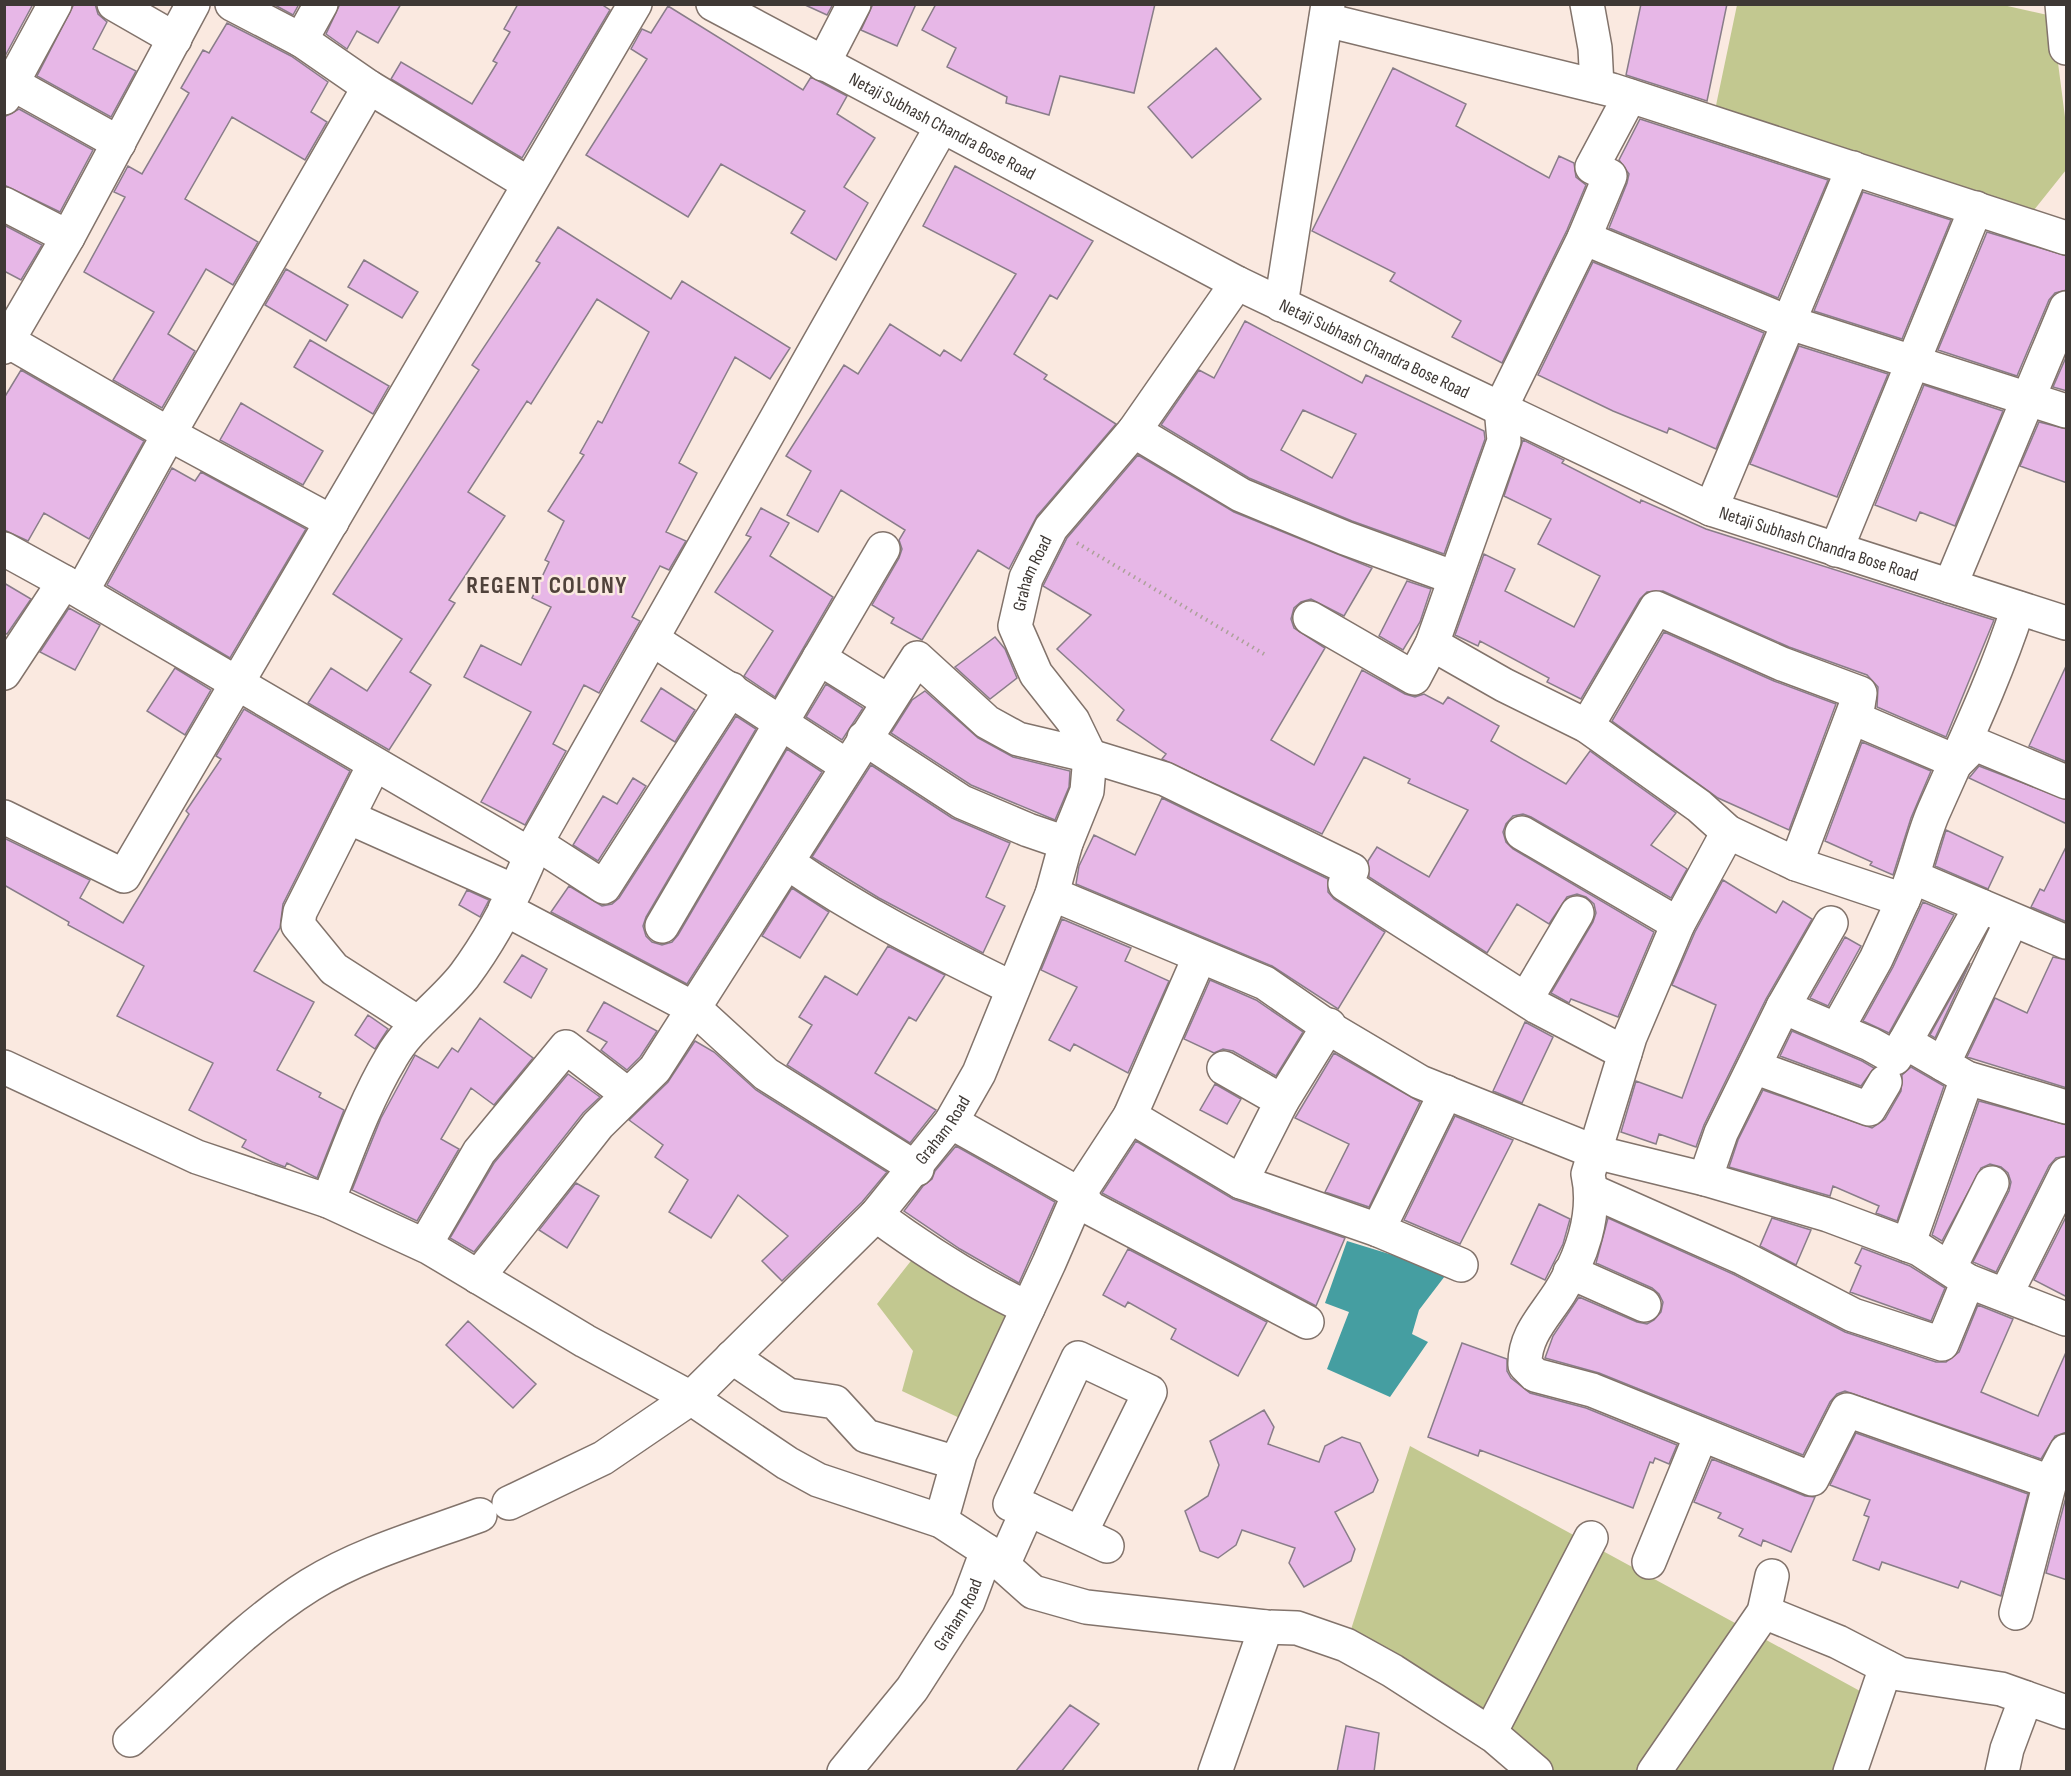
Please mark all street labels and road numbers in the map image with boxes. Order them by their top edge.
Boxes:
street label: Netaji Subhash Chandra Bose Road [846,68,1039,184]
street label: Netaji Subhash Chandra Bose Road [1276,294,1473,403]
street label: Netaji Subhash Chandra Bose Road [1717,502,1921,585]
street label: Graham Road [1008,532,1056,613]
street label: Graham Road [911,1092,974,1169]
street label: Graham Road [929,1576,986,1655]

